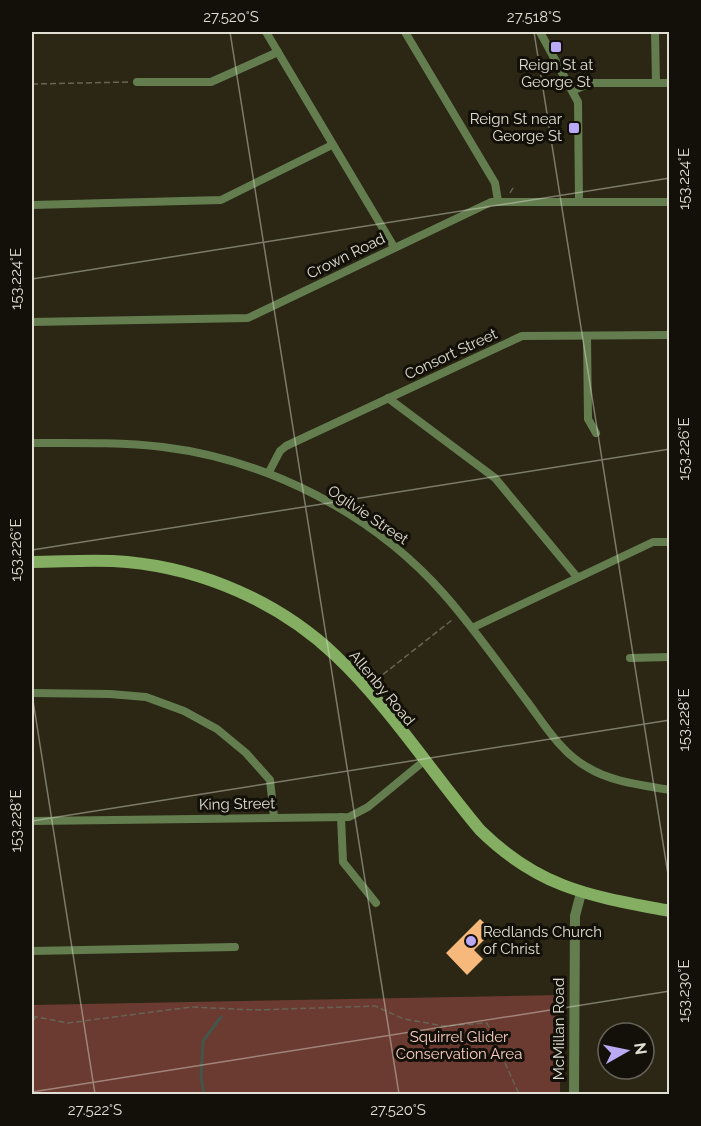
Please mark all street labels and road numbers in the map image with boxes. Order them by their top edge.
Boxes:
street label: Crown Road [304,229,388,283]
street label: Consort Street [402,325,500,383]
street label: Ogilvie Street [324,482,412,548]
street label: Allenby Road [345,647,419,729]
street label: King Street [199,794,275,814]
street label: McMillan Road [550,978,568,1080]

